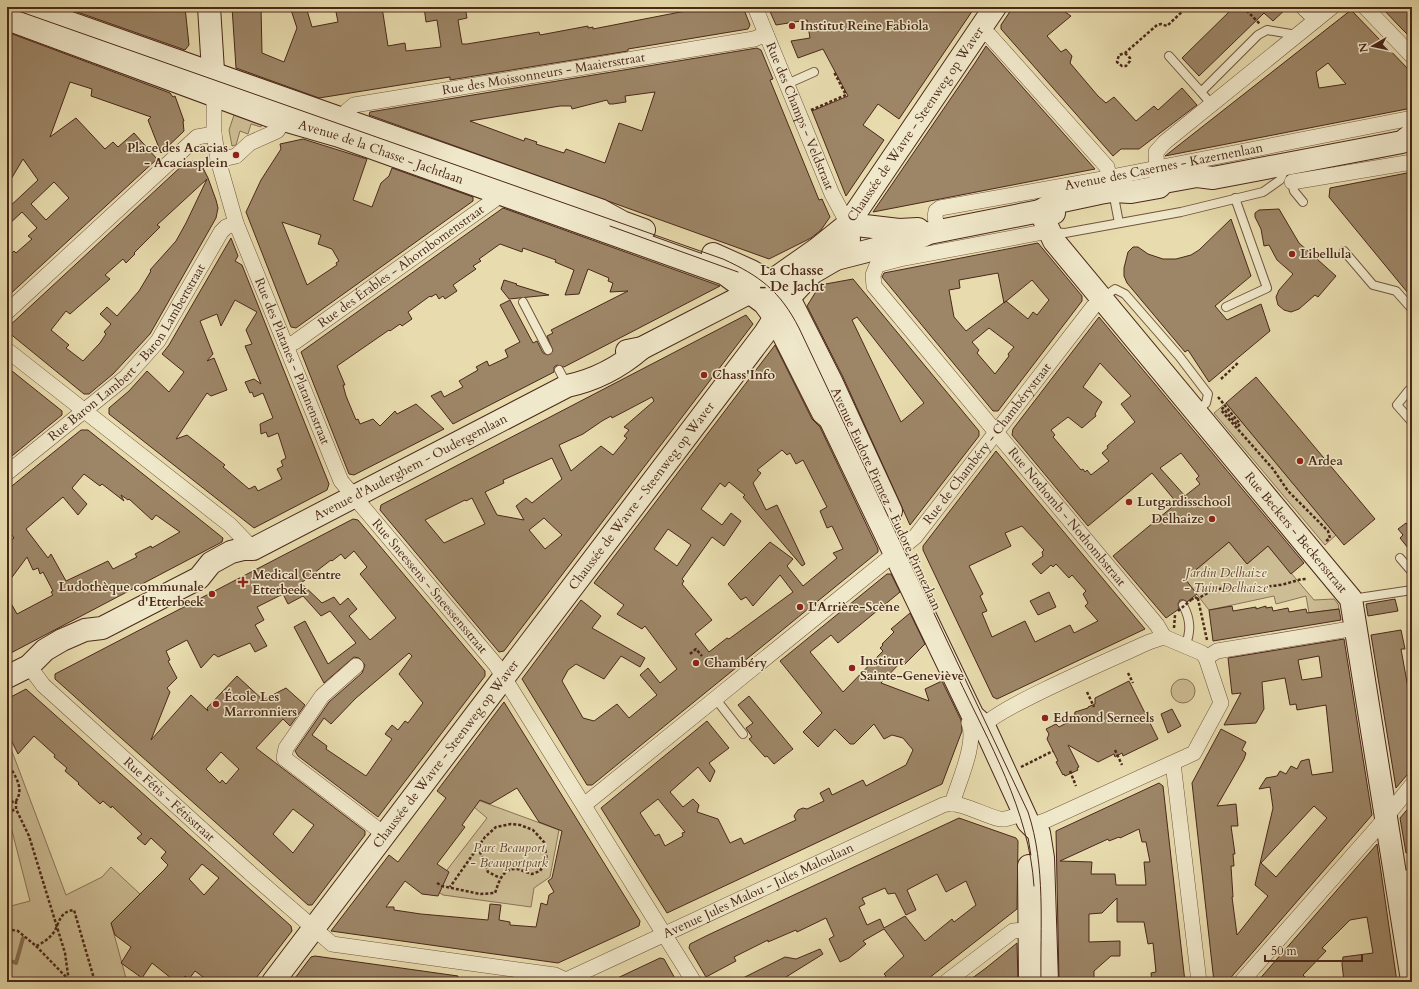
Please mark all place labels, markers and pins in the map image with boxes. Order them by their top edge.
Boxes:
place label: Institut Reine Fabiola [800,17,929,35]
marker: Institut Reine Fabiola [787,21,797,31]
place label: Place des Acacias - Acaciasplein [127,139,229,172]
marker: Place des Acacias - Acaciasplein [231,150,241,160]
place label: Libellula [1300,245,1352,263]
marker: Libellula [1287,249,1297,259]
place label: Chass'Info [712,366,775,384]
marker: Chass'Info [699,370,709,380]
place label: Ardea [1308,452,1343,470]
marker: Ardea [1295,456,1305,466]
place label: Lutgardisschool [1137,493,1231,511]
marker: Lutgardisschool [1124,497,1134,507]
place label: Delhaize [1151,510,1204,528]
marker: Delhaize [1207,514,1217,524]
place label: Medical Centre Etterbeek [252,566,341,599]
marker: Medical Centre Etterbeek [237,576,249,588]
place label: Ludothèque communale d'Etterbeek [59,578,205,611]
marker: Ludothèque communale d'Etterbeek [207,589,217,599]
place label: L'Arrière-Scène [808,598,900,616]
marker: L'Arrière-Scène [795,602,805,612]
place label: Institut Sainte-Geneviève [860,652,964,685]
place label: Chambéry [704,654,768,672]
marker: Chambéry [691,658,701,668]
marker: Institut Sainte-Geneviève [847,663,857,673]
place label: École Les Marronniers [224,688,297,721]
marker: École Les Marronniers [211,699,221,709]
place label: Edmond Serneels [1053,709,1155,727]
marker: Edmond Serneels [1040,713,1050,723]

